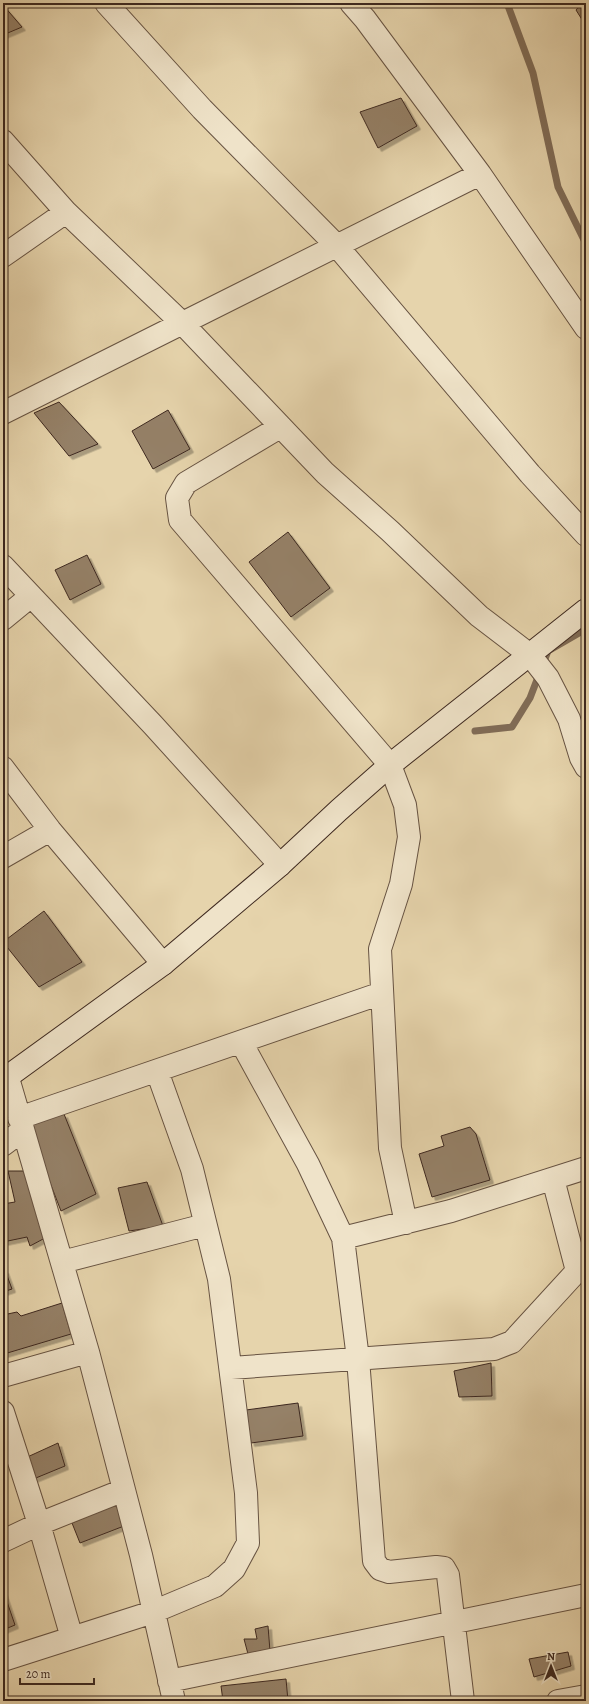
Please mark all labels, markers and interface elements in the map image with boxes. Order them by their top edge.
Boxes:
north arrow [531,1646,571,1686]
text: N [547,1649,555,1664]
scale bar [20,1660,94,1686]
text: 20 m [26,1666,50,1682]

